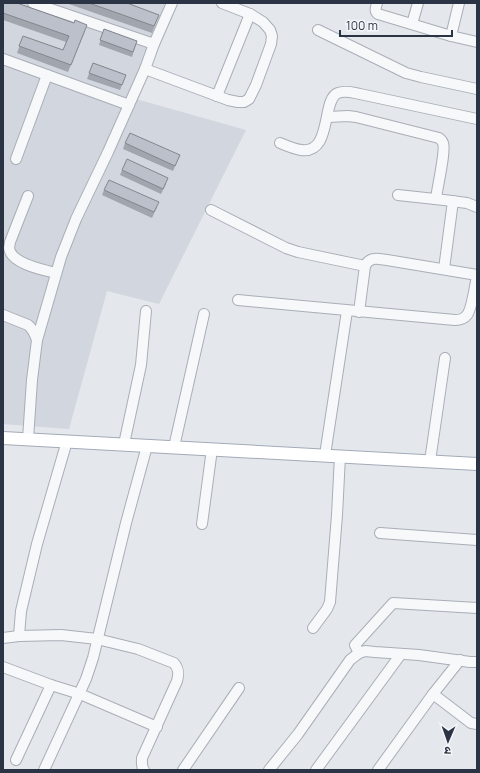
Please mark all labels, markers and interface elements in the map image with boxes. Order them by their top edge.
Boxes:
scale bar [340,12,452,38]
text: 100 m [346,17,378,34]
north arrow [428,721,468,761]
text: उ [444,744,451,759]

